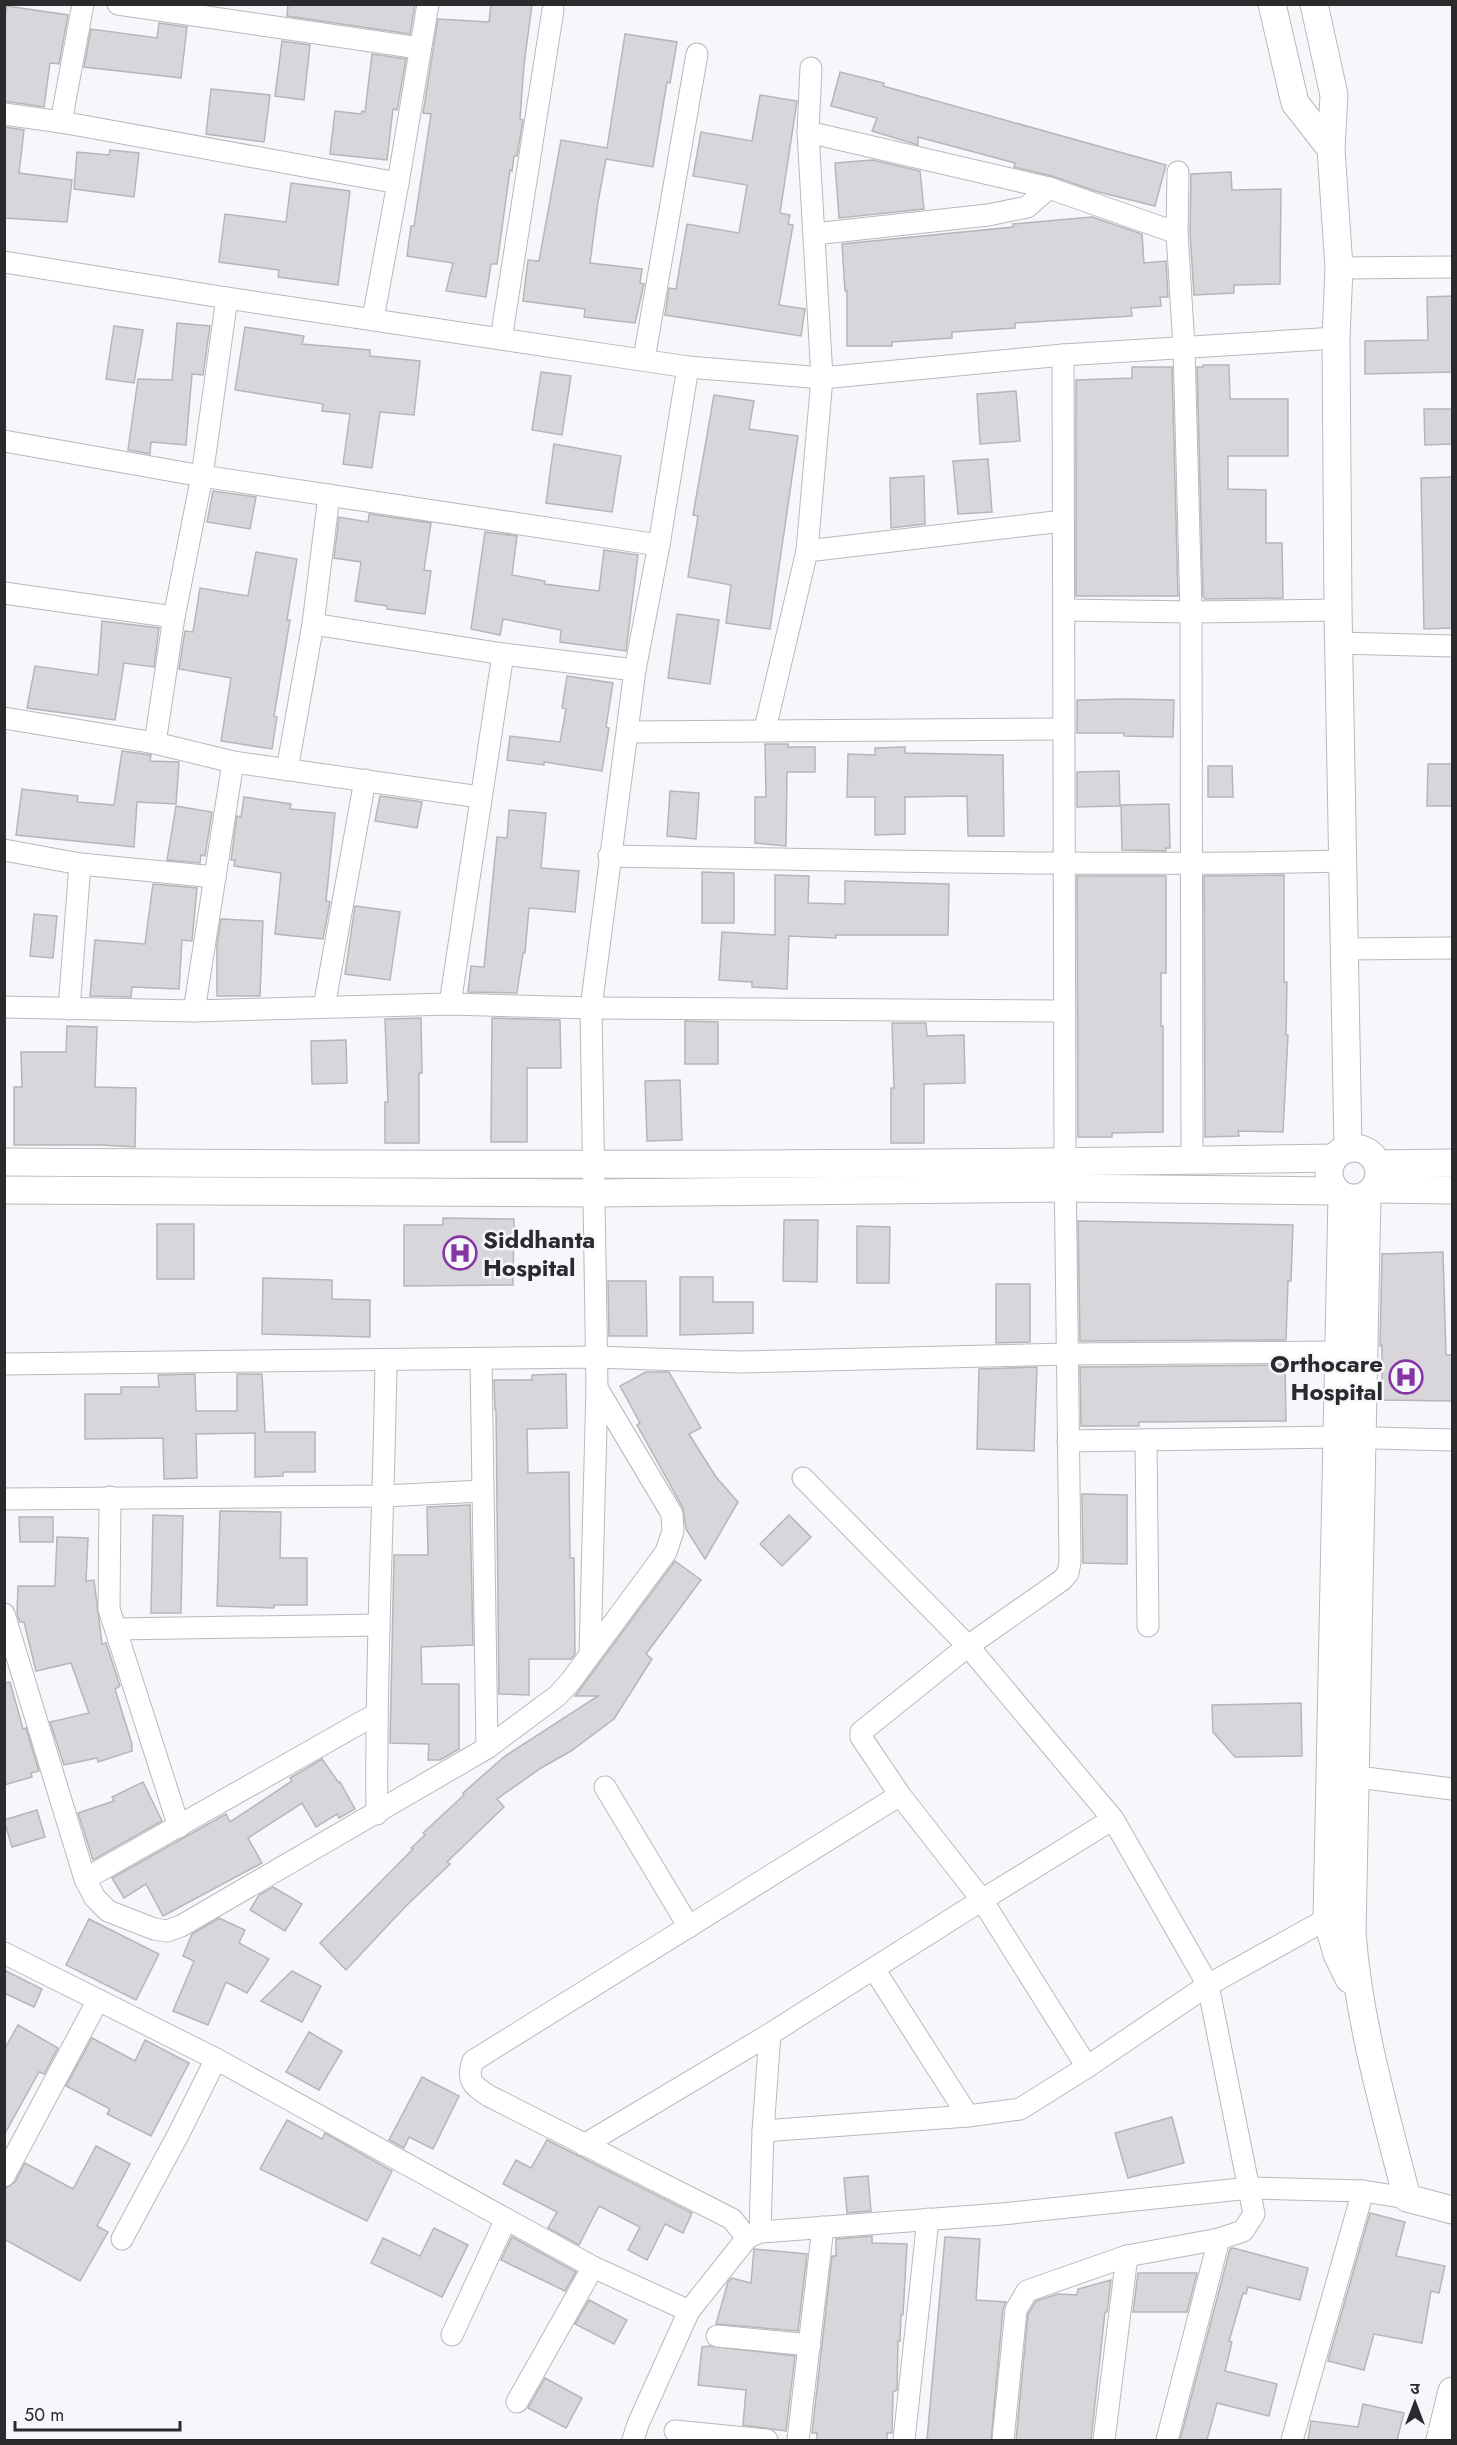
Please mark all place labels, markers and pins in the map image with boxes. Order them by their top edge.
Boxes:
place label: Siddhanta Hospital [483,1222,595,1285]
hospital icon: Siddhanta Hospital [442,1235,478,1271]
place label: Orthocare Hospital [1270,1346,1383,1409]
hospital icon: Orthocare Hospital [1388,1359,1424,1395]

